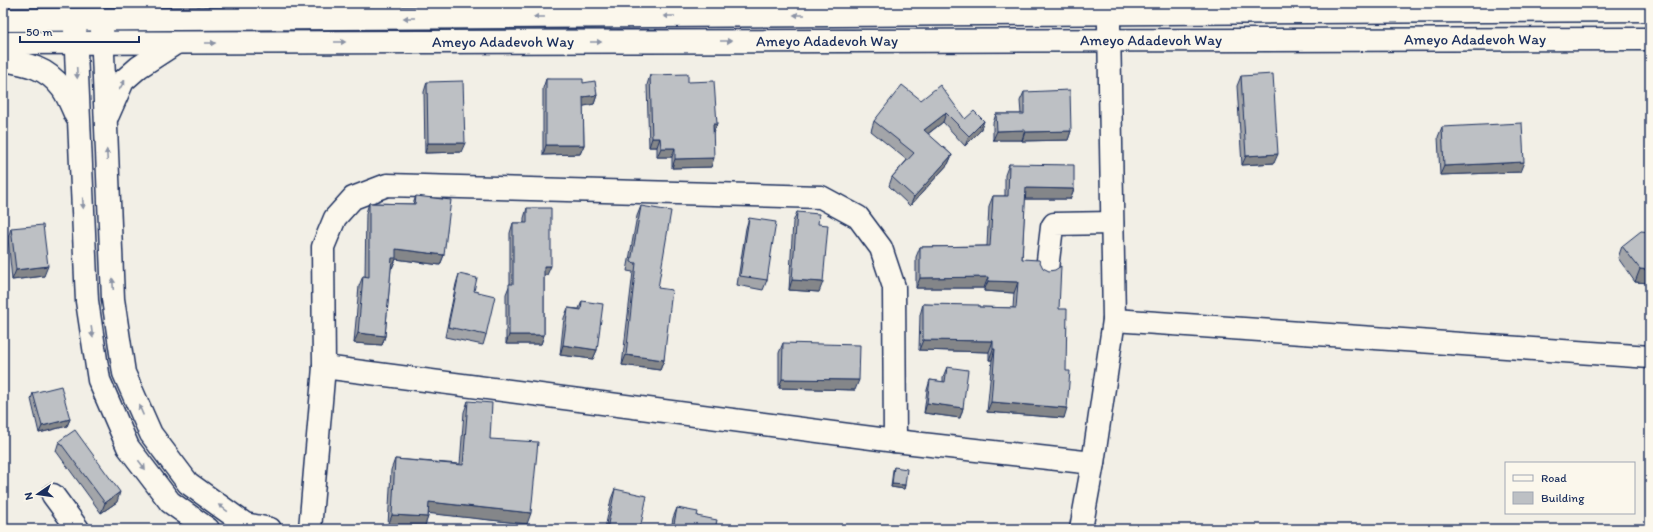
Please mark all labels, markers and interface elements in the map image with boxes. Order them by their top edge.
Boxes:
one-way arrow [792,12,805,18]
one-way arrow [662,13,675,19]
one-way arrow [403,14,415,21]
one-way arrow [532,14,545,20]
scale bar [20,18,139,44]
text: 50 m [26,25,52,39]
street label: Ameyo Adadevoh Way [1404,30,1546,49]
street label: Ameyo Adadevoh Way [1080,31,1222,49]
street label: Ameyo Adadevoh Way [756,32,898,50]
street label: Ameyo Adadevoh Way [432,33,574,51]
one-way arrow [720,38,733,44]
one-way arrow [334,39,347,45]
one-way arrow [590,39,603,45]
one-way arrow [204,40,217,46]
one-way arrow [74,67,80,80]
one-way arrow [119,79,126,91]
one-way arrow [104,148,110,161]
one-way arrow [80,197,86,210]
one-way arrow [109,278,116,290]
one-way arrow [89,326,95,338]
one-way arrow [137,404,143,416]
one-way arrow [138,459,146,470]
legend [1505,462,1635,514]
text: Road [1541,471,1567,485]
north arrow [18,474,58,514]
text: N [22,491,36,501]
text: Building [1541,491,1585,505]
one-way arrow [218,504,228,512]

